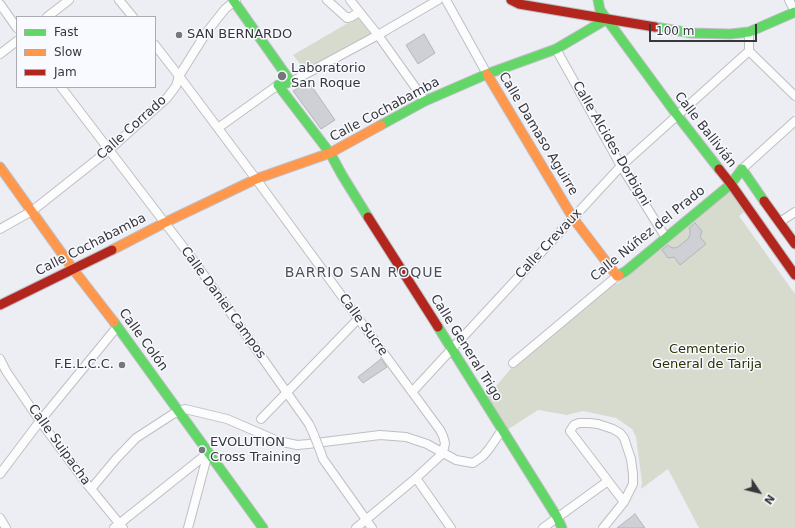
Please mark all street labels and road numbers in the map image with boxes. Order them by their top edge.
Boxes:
street label: Calle Damaso Aguirre [495,70,581,198]
street label: Calle Cochabamba [328,75,442,145]
street label: Calle Alcides Dorbigni [569,79,653,209]
street label: Calle Ballivián [671,89,739,171]
street label: Calle Corrado [94,93,170,163]
street label: Calle Núñez del Prado [588,183,708,285]
street label: Calle Crevaux [513,206,585,282]
street label: Calle Cochabamba [33,210,149,280]
street label: Calle Daniel Campos [177,244,269,362]
street label: Calle Sucre [335,291,391,359]
street label: Calle General Trigo [427,292,505,404]
street label: Calle Colón [115,306,171,374]
street label: Calle Suipacha [24,402,94,488]

